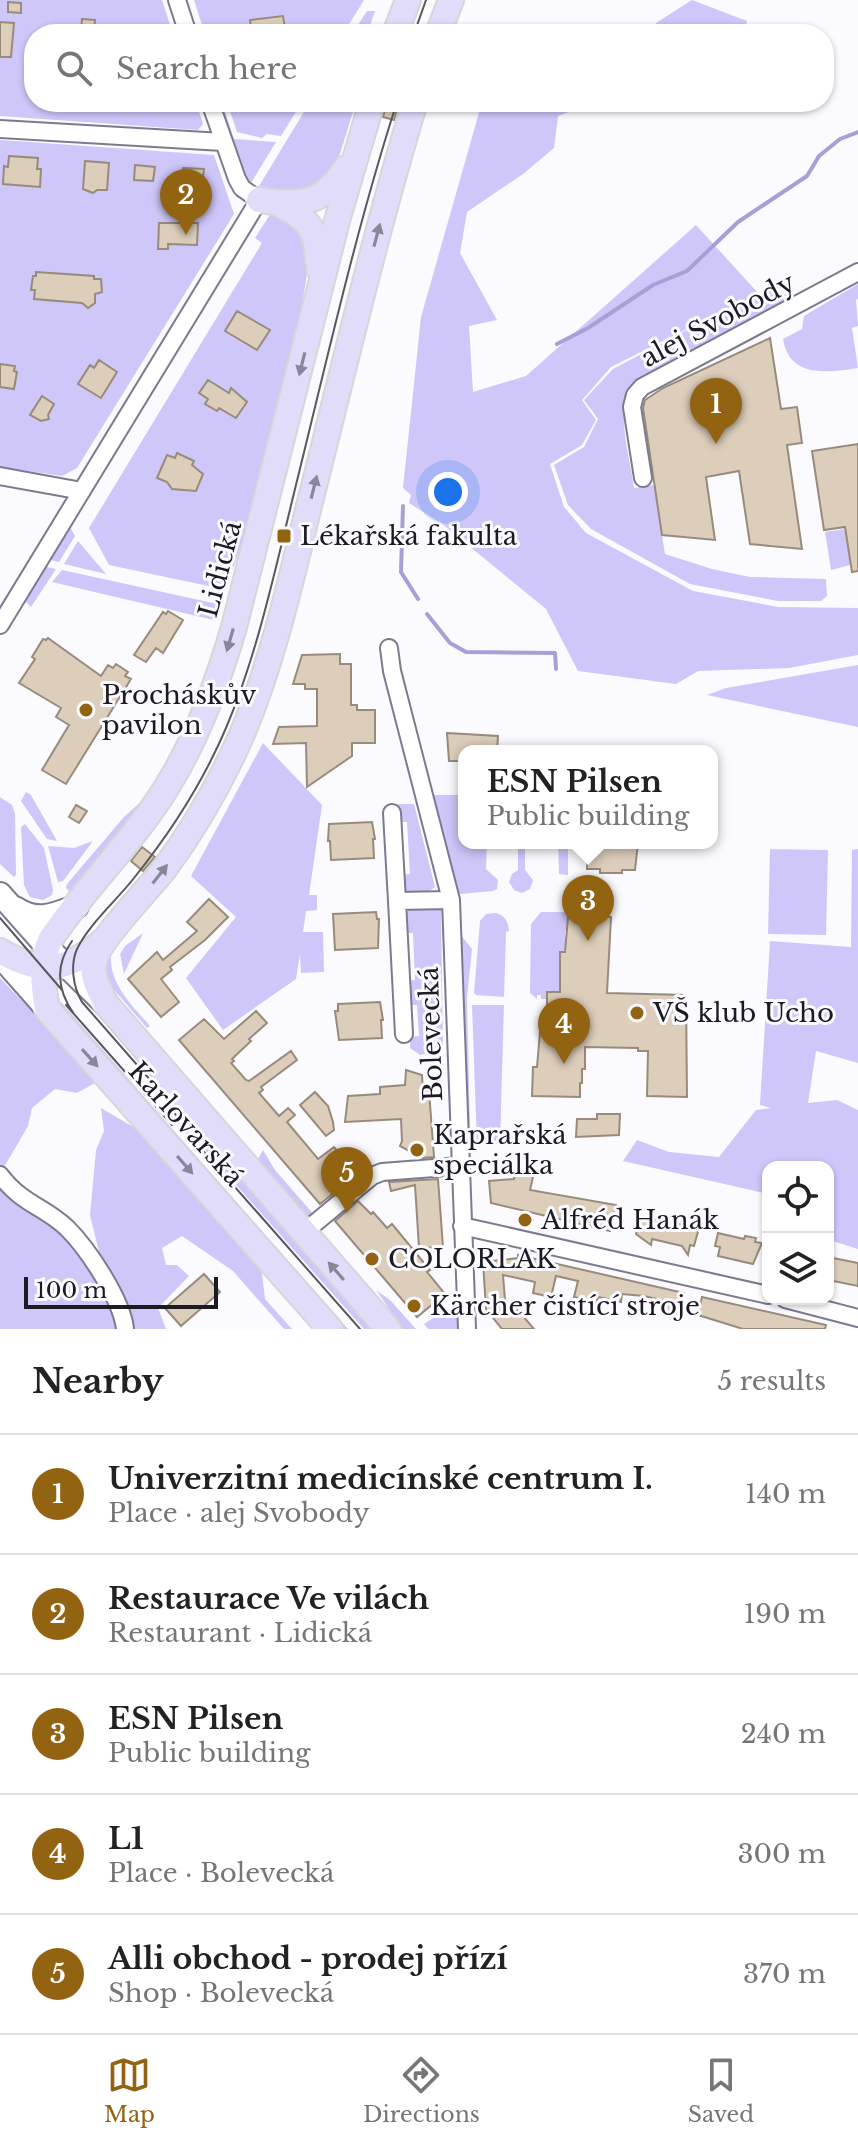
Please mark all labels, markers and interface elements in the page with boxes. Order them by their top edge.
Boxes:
search box [24,24,834,112]
icon: search [52,46,96,90]
text: Search here [116,50,297,87]
pin: 2 [160,169,212,235]
one-way arrow [371,222,384,246]
street label: alej Svobody [636,266,801,374]
one-way arrow [295,351,308,376]
pin: 1 [690,378,742,444]
your location [428,472,468,512]
one-way arrow [308,474,320,499]
street label: Lidická [192,517,248,621]
place label: Lékařská fakulta [300,520,518,552]
marker: Lékařská fakulta [275,527,293,545]
one-way arrow [223,629,236,653]
place label: Procháskův pavilon [102,679,256,741]
marker: Procháskův pavilon [77,701,95,719]
popup [458,745,718,849]
text: ESN Pilsen [487,763,662,800]
text: Public building [487,800,689,832]
one-way arrow [151,864,168,884]
pin: 3 [562,875,614,941]
street label: Bolevecká [413,966,449,1102]
place label: VŠ klub Ucho [652,997,834,1029]
pin: 4 [538,998,590,1064]
marker: VŠ klub Ucho [628,1004,646,1022]
one-way arrow [81,1048,99,1067]
street label: Karlovarská [122,1055,251,1193]
place label: Kaprařská speciálka [433,1119,567,1181]
marker: Kaprařská speciálka [408,1141,426,1159]
pin: 5 [321,1147,373,1213]
one-way arrow [176,1156,194,1175]
map controls [762,1161,834,1305]
button: locate [762,1161,834,1233]
place label: Alfréd Hanák [540,1204,719,1236]
marker: Alfréd Hanák [516,1211,534,1229]
button: layers [762,1233,834,1305]
place label: COLORLAK [388,1243,557,1275]
marker: COLORLAK [363,1250,381,1268]
one-way arrow [328,1261,345,1281]
scale bar [24,1273,218,1309]
text: 100 m [36,1277,107,1304]
place label: Kärcher čistící stroje [430,1290,700,1322]
marker: Kärcher čistící stroje [405,1297,423,1315]
text: Nearby [32,1360,164,1402]
text: 5 results [717,1365,826,1397]
text: Univerzitní medicínské centrum I. [108,1460,653,1497]
text: 1 [52,1478,64,1510]
text: 140 m [745,1478,826,1510]
text: Place · alej Svobody [108,1497,370,1529]
text: Restaurace Ve vilách [108,1580,429,1617]
text: 2 [50,1598,66,1630]
text: 190 m [744,1598,826,1630]
text: Restaurant · Lidická [108,1617,372,1649]
text: ESN Pilsen [108,1700,283,1737]
text: 3 [50,1718,66,1750]
text: 240 m [741,1718,826,1750]
text: Public building [108,1737,311,1769]
text: L1 [108,1820,144,1857]
text: 4 [49,1838,67,1870]
text: 300 m [737,1838,826,1870]
text: Place · Bolevecká [108,1857,334,1889]
text: Alli obchod - prodej přízí [108,1940,507,1977]
text: 5 [50,1958,66,1990]
text: 370 m [743,1958,826,1990]
text: Shop · Bolevecká [108,1977,334,2009]
tab: Map [104,2053,155,2128]
tab: Directions [363,2053,480,2128]
tab: Saved [688,2053,754,2128]

